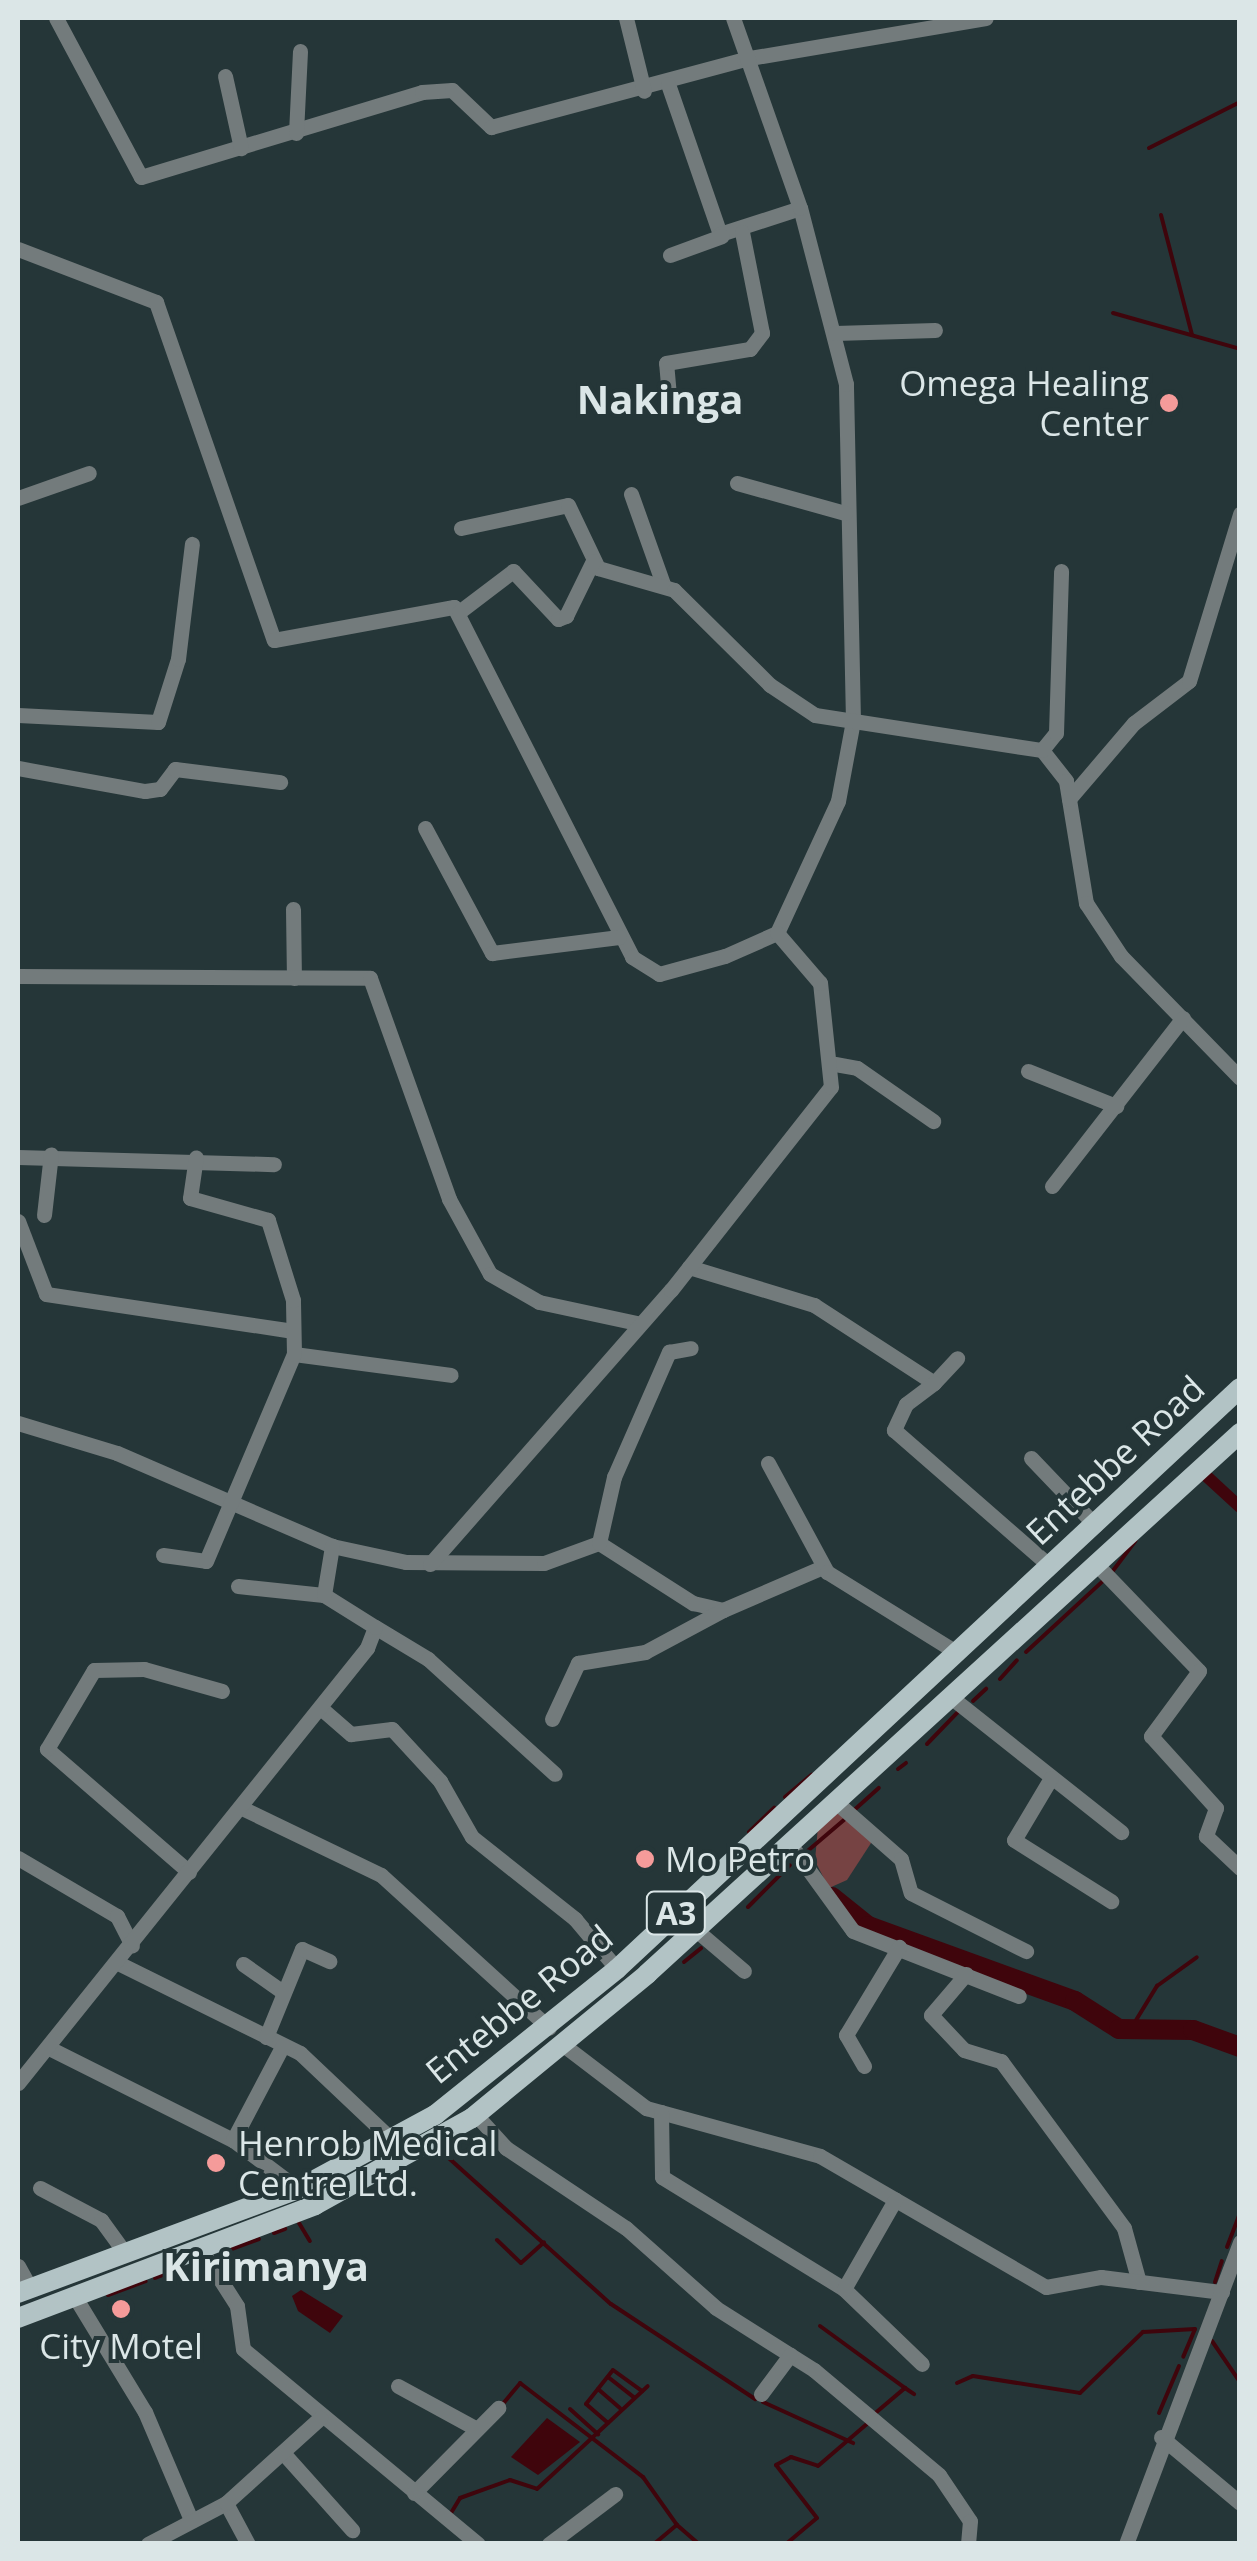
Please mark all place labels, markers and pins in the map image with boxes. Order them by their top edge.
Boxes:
place label: Omega Healing Center [899,362,1149,444]
marker: Omega Healing Center [1158,392,1180,414]
place label: Mo Petro [665,1838,815,1880]
marker: Mo Petro [634,1848,656,1870]
place label: Henrob Medical Centre Ltd. [238,2122,497,2204]
marker: Henrob Medical Centre Ltd. [203,2150,229,2176]
marker: City Motel [110,2298,132,2320]
place label: City Motel [39,2325,203,2367]

